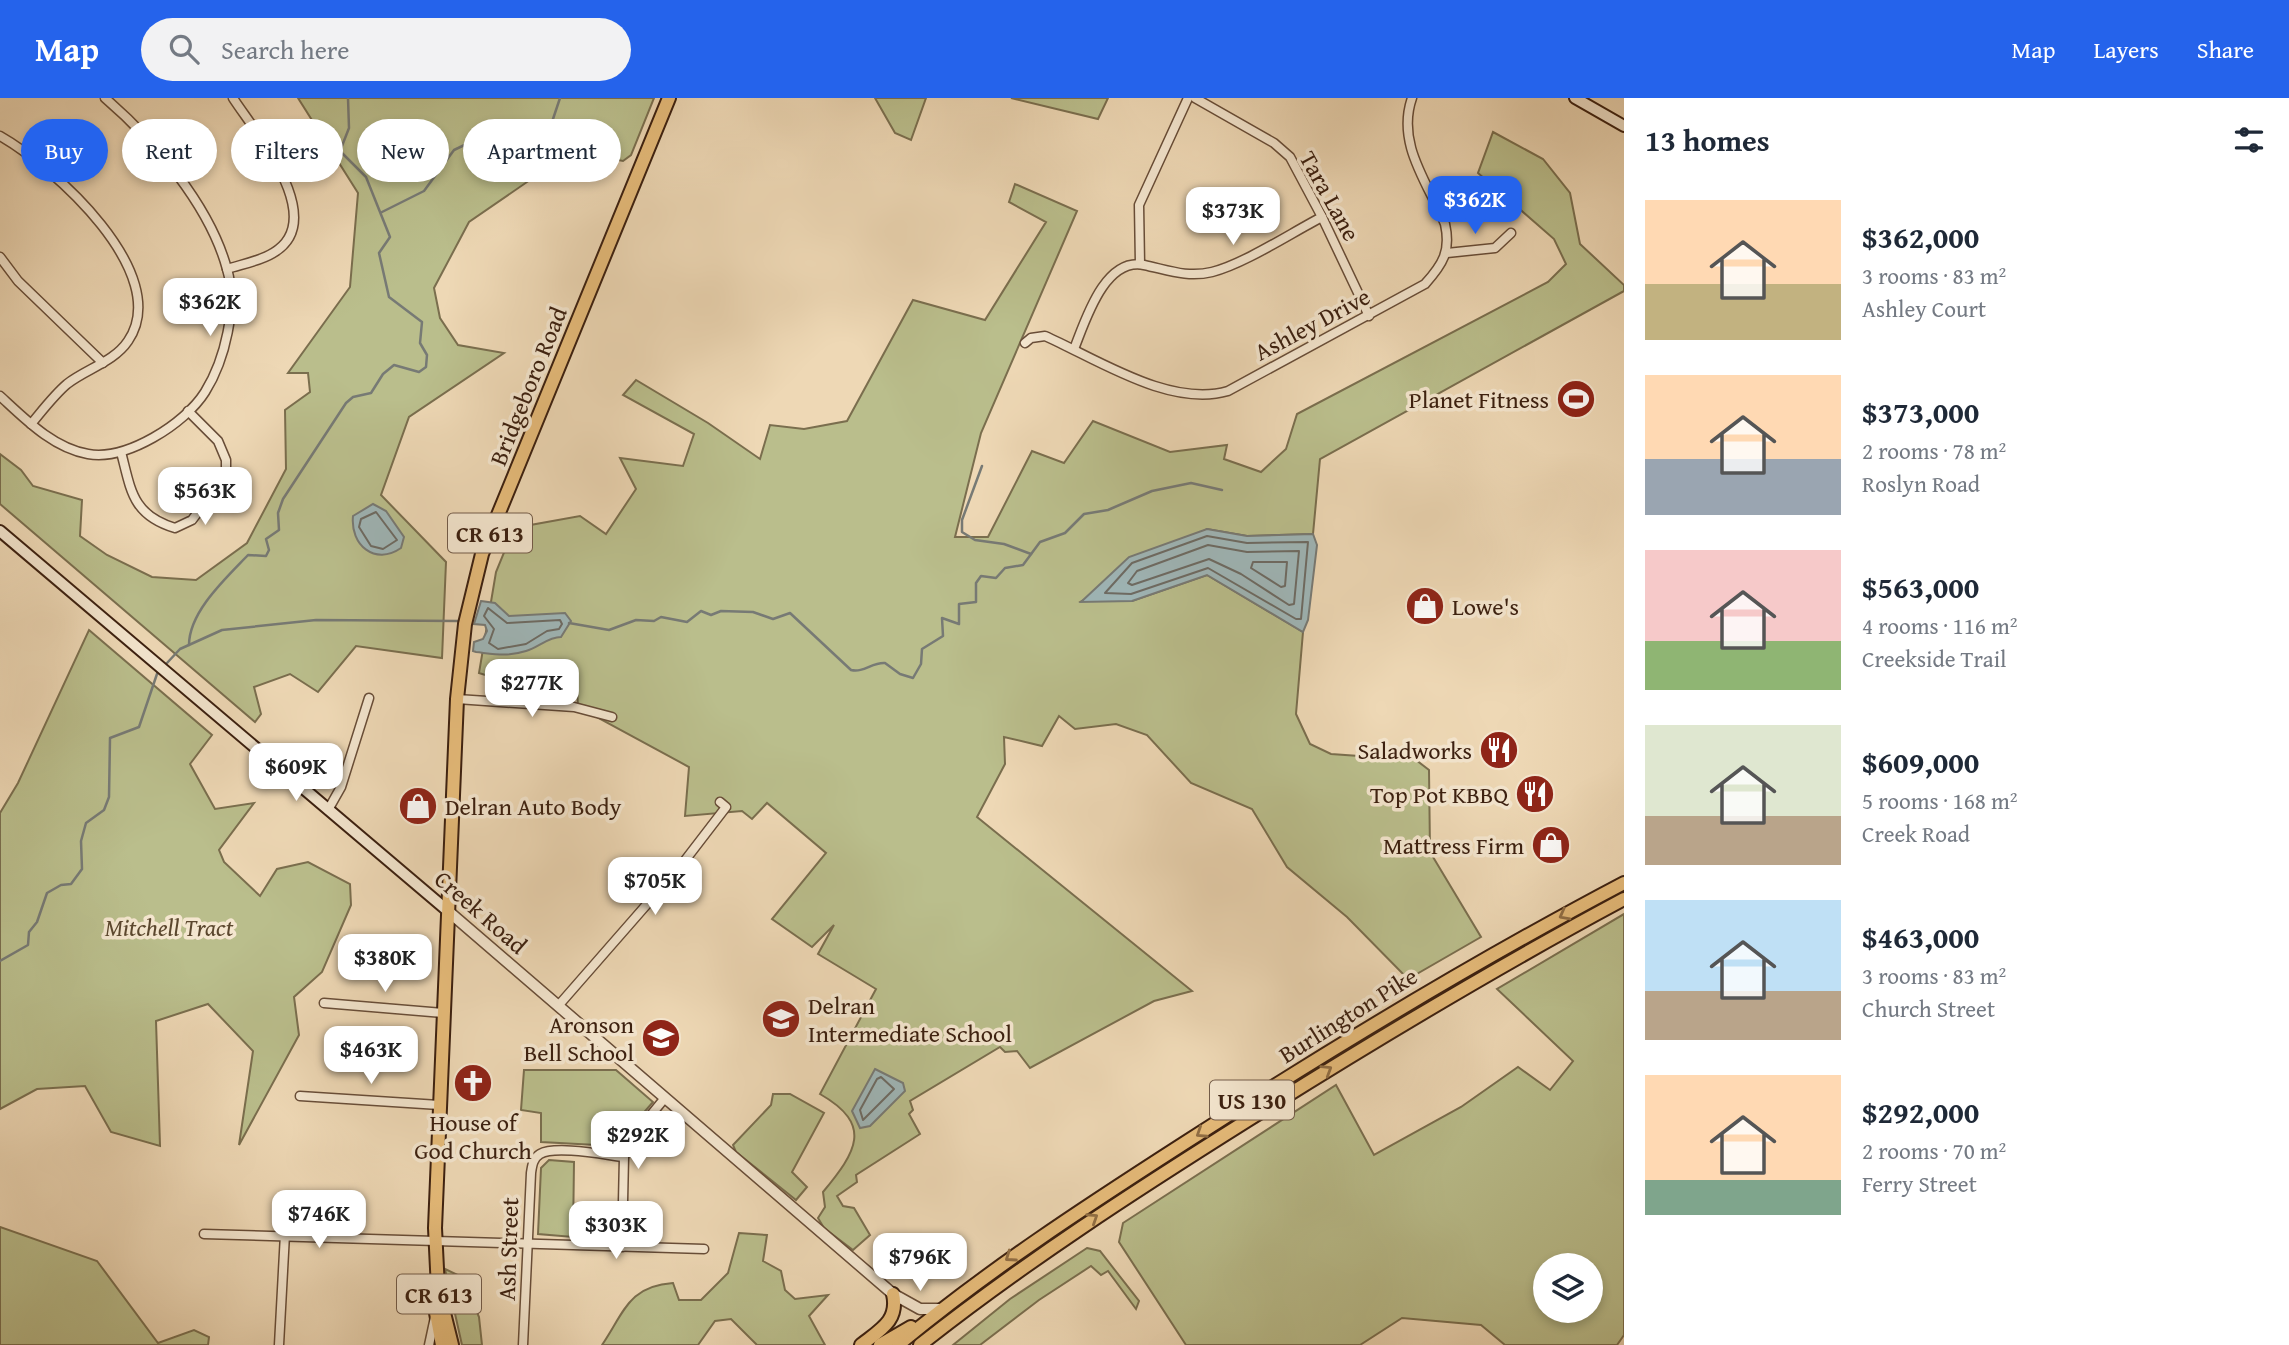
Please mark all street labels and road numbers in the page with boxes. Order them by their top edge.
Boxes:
street label: Tara Lane [1291,145,1369,247]
street label: Ashley Drive [1248,279,1376,369]
street label: Bridgeboro Road [480,301,576,471]
road number: CR 613 [448,514,532,552]
street label: Creek Road [427,862,535,962]
street label: Burlington Pike [1272,958,1424,1072]
road number: US 130 [1210,1080,1294,1119]
street label: Ash Street [489,1196,527,1301]
road number: CR 613 [397,1274,481,1314]

